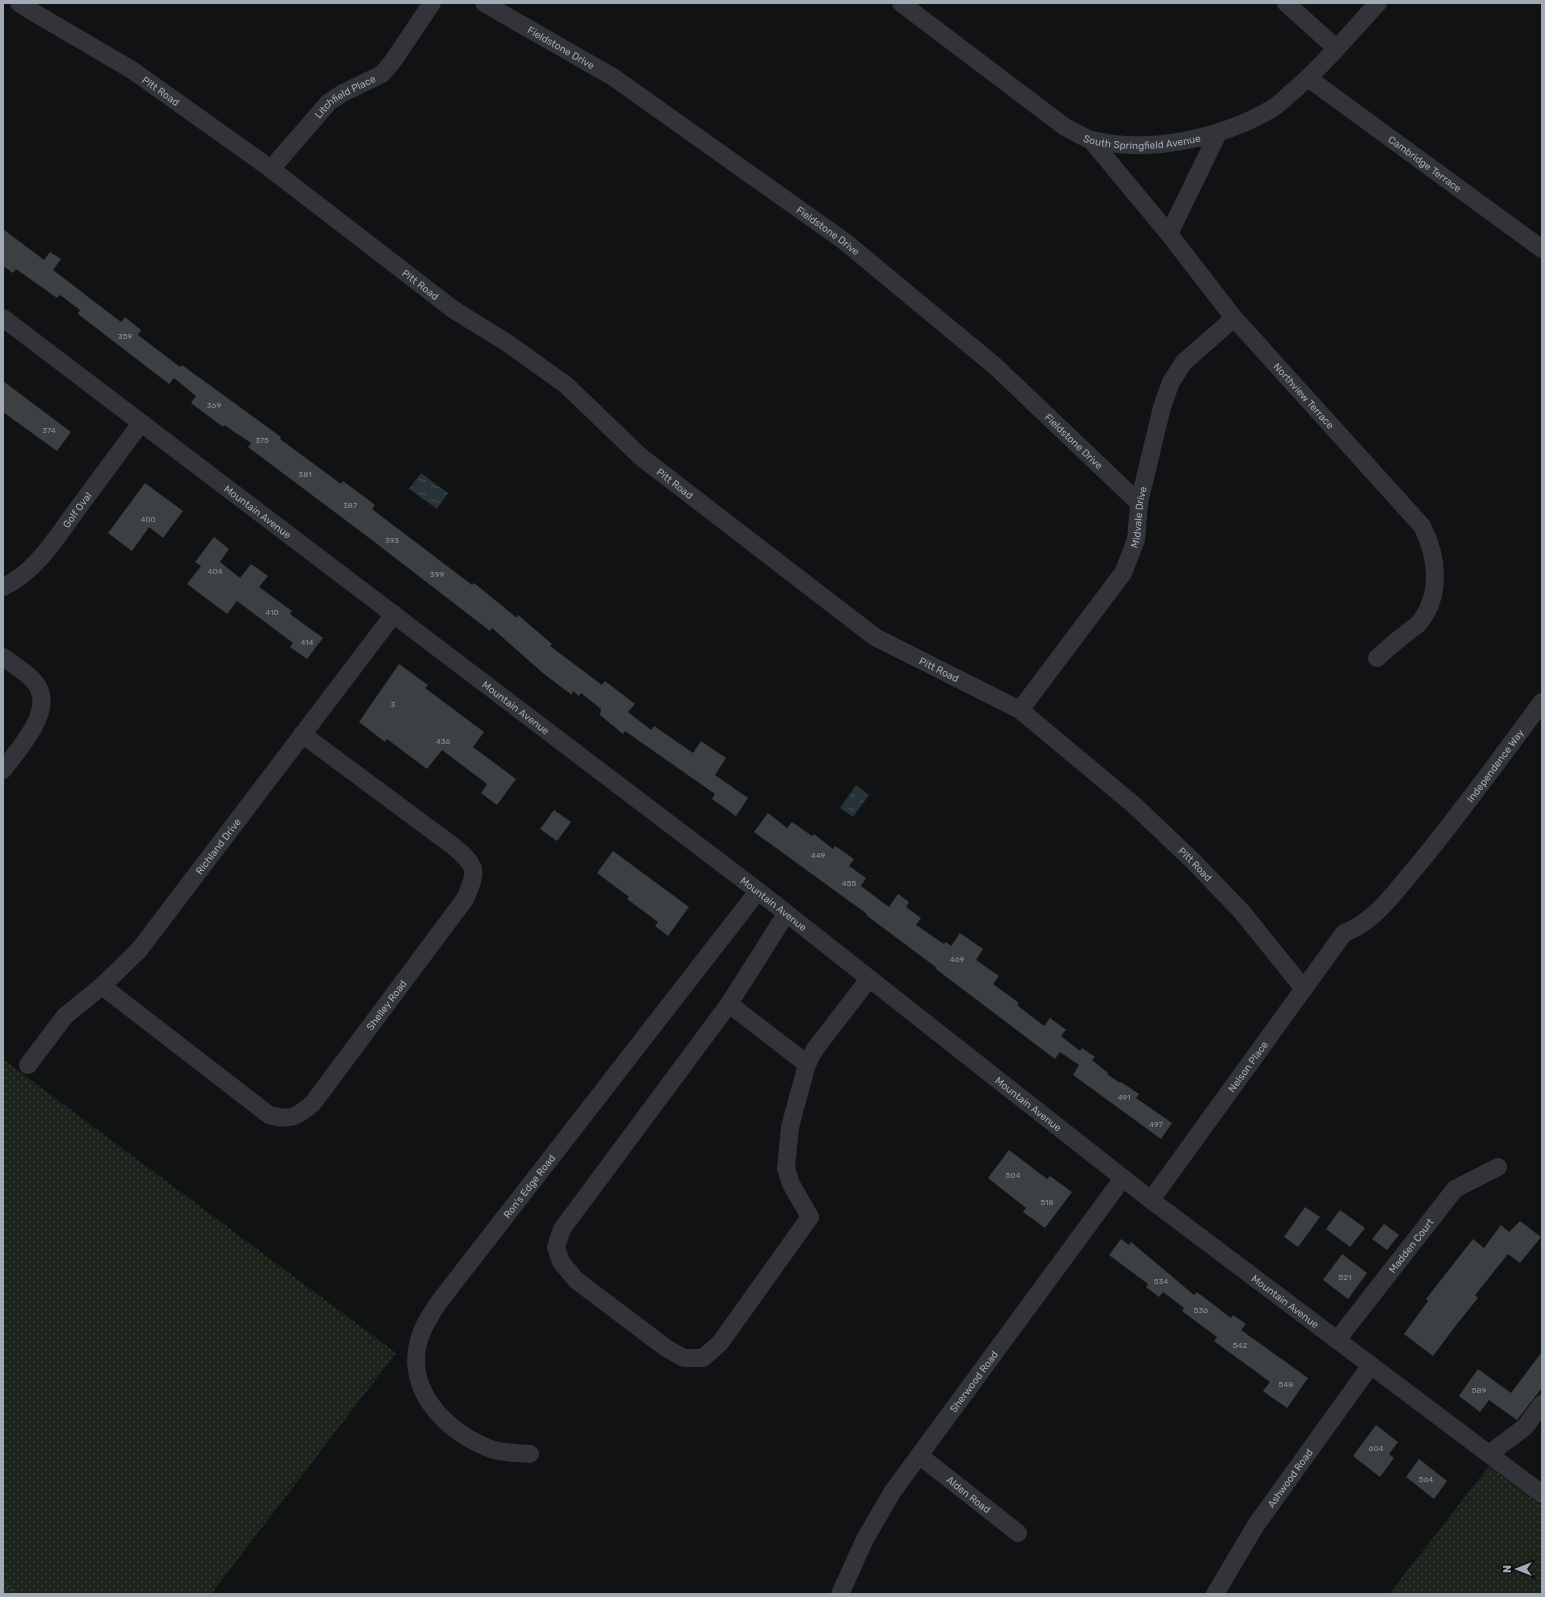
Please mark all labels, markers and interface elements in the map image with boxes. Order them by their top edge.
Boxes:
street label: Fieldstone Drive [525,24,597,72]
street label: Litchfield Place [313,73,378,121]
street label: Pitt Road [139,74,181,109]
street label: South Springfield Avenue [1081,132,1202,152]
street label: Cambridge Terrace [1386,134,1464,195]
street label: Fieldstone Drive [794,204,862,259]
street label: Pitt Road [399,267,441,303]
house number: 359 [118,332,132,341]
street label: Northview Terrace [1271,361,1336,432]
house number: 369 [207,401,221,410]
street label: Fieldstone Drive [1042,412,1105,472]
house number: 374 [42,426,56,435]
house number: 375 [255,436,269,445]
street label: Pitt Road [654,466,695,502]
house number: 381 [298,470,312,479]
street label: Mountain Avenue [221,483,293,542]
street label: Midvale Drive [1129,485,1150,550]
street label: Golf Oval [61,490,95,531]
house number: 387 [343,501,357,510]
house number: 400 [140,515,156,524]
house number: 393 [385,536,399,545]
house number: 404 [207,567,223,576]
house number: 399 [430,570,444,579]
house number: 410 [265,608,279,617]
house number: 414 [300,638,314,647]
street label: Pitt Road [917,655,961,685]
street label: Mountain Avenue [480,679,552,738]
house number: 3 [391,700,396,709]
street label: Independence Way [1465,727,1527,805]
house number: 436 [436,737,450,746]
street label: Richland Drive [194,816,244,877]
street label: Pitt Road [1175,845,1214,884]
house number: 449 [811,851,826,860]
street label: Mountain Avenue [738,875,809,934]
house number: 455 [842,879,856,888]
house number: 469 [950,955,965,964]
street label: Shelley Road [364,978,410,1033]
street label: Nelson Place [1226,1039,1271,1095]
street label: Mountain Avenue [992,1075,1064,1134]
house number: 491 [1117,1093,1131,1102]
house number: 497 [1149,1120,1163,1129]
street label: Ron's Edge Road [501,1152,558,1221]
house number: 504 [1006,1171,1020,1180]
house number: 518 [1040,1198,1054,1207]
street label: Madden Court [1387,1216,1437,1276]
street label: Mountain Avenue [1249,1273,1321,1331]
house number: 521 [1339,1273,1351,1282]
house number: 534 [1154,1277,1168,1286]
house number: 536 [1194,1306,1208,1315]
house number: 542 [1233,1341,1248,1350]
street label: Sherwood Road [948,1349,1001,1415]
house number: 548 [1279,1380,1293,1389]
house number: 589 [1472,1386,1487,1395]
house number: 604 [1369,1444,1383,1453]
street label: Ashwood Road [1265,1447,1316,1510]
street label: Alden Road [944,1474,993,1516]
house number: 564 [1419,1475,1433,1484]
north arrow [1497,1549,1537,1589]
text: N [1501,1565,1514,1573]

